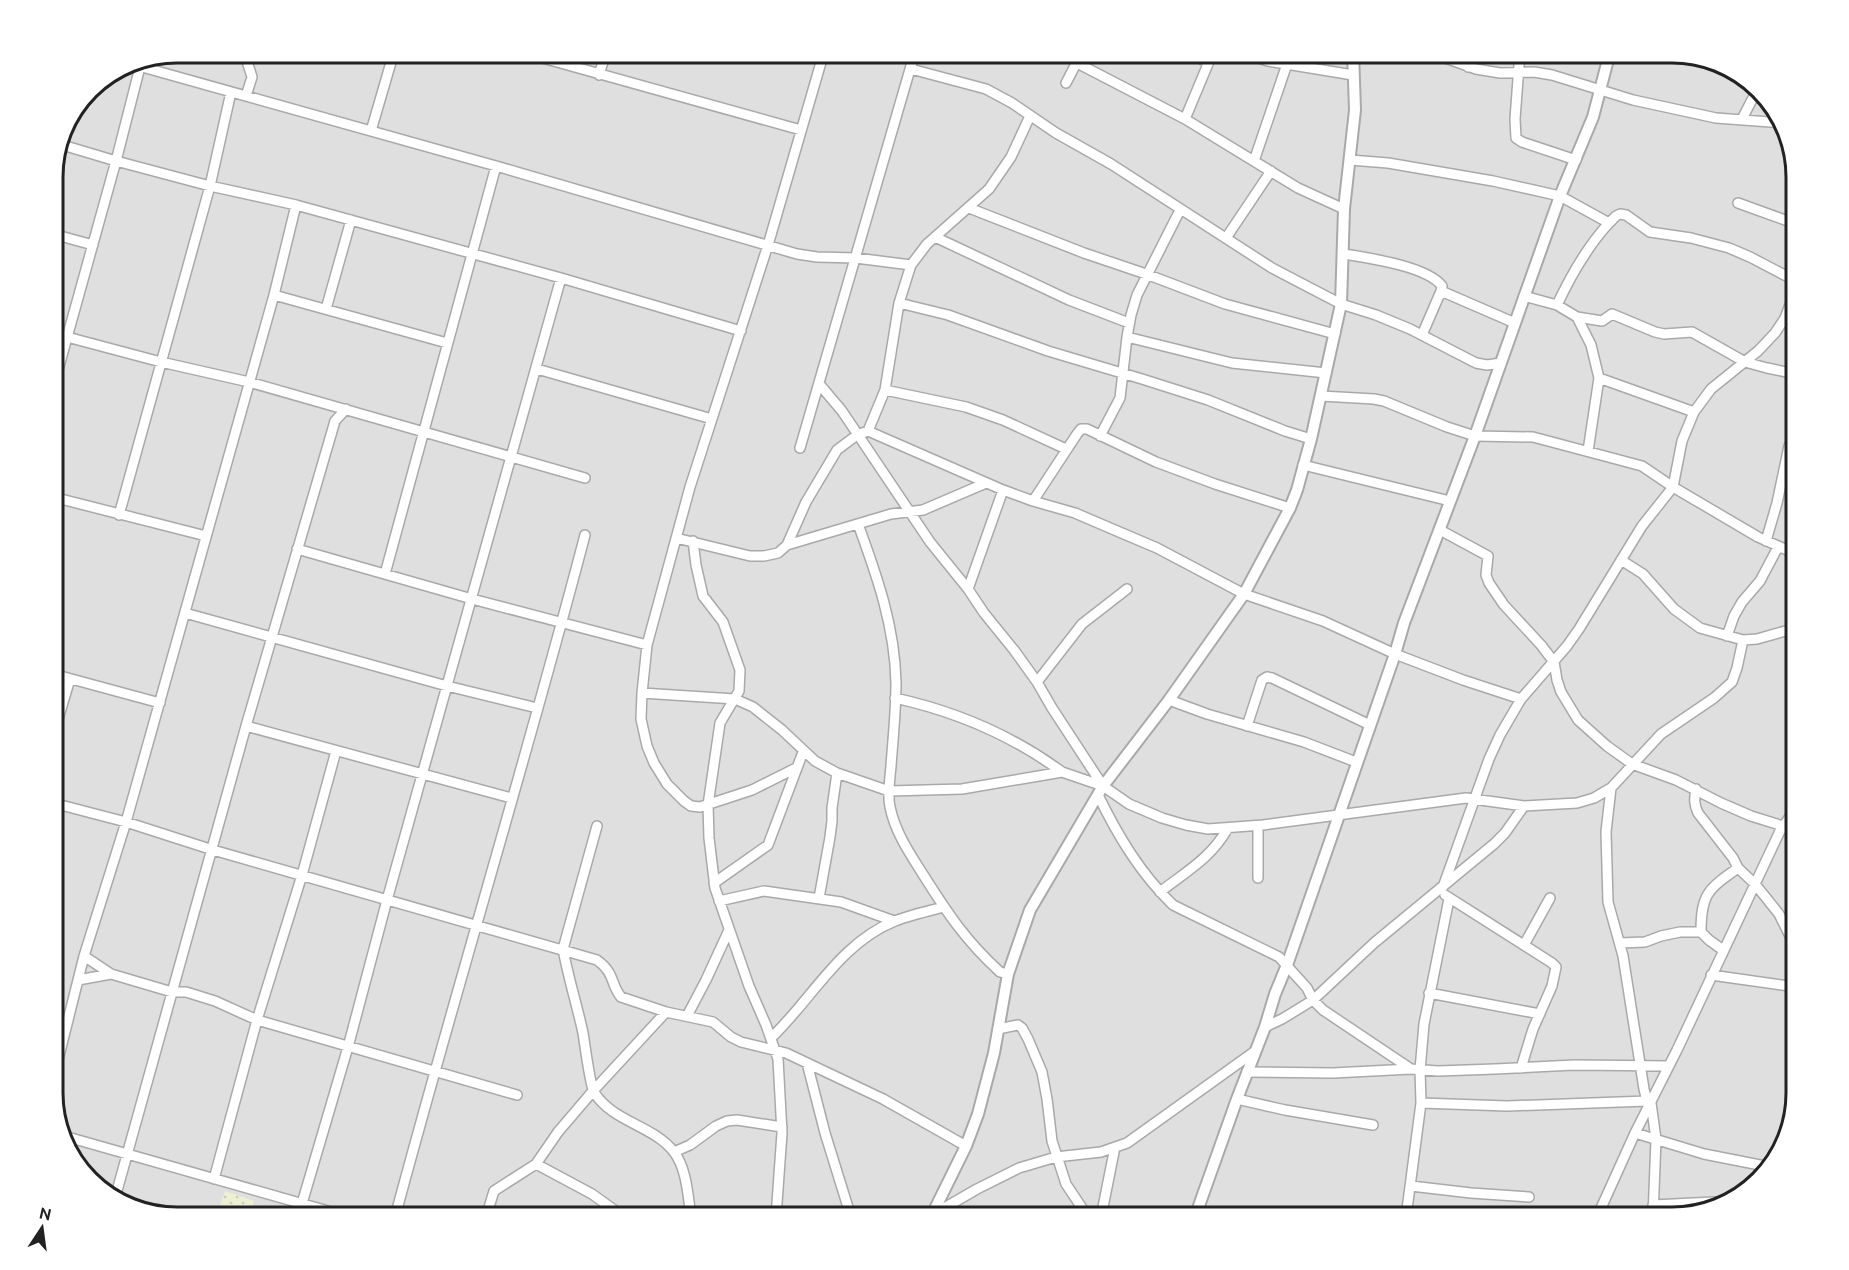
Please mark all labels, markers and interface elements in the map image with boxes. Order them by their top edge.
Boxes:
north arrow [12,1198,72,1258]
text: N [38,1203,53,1223]

